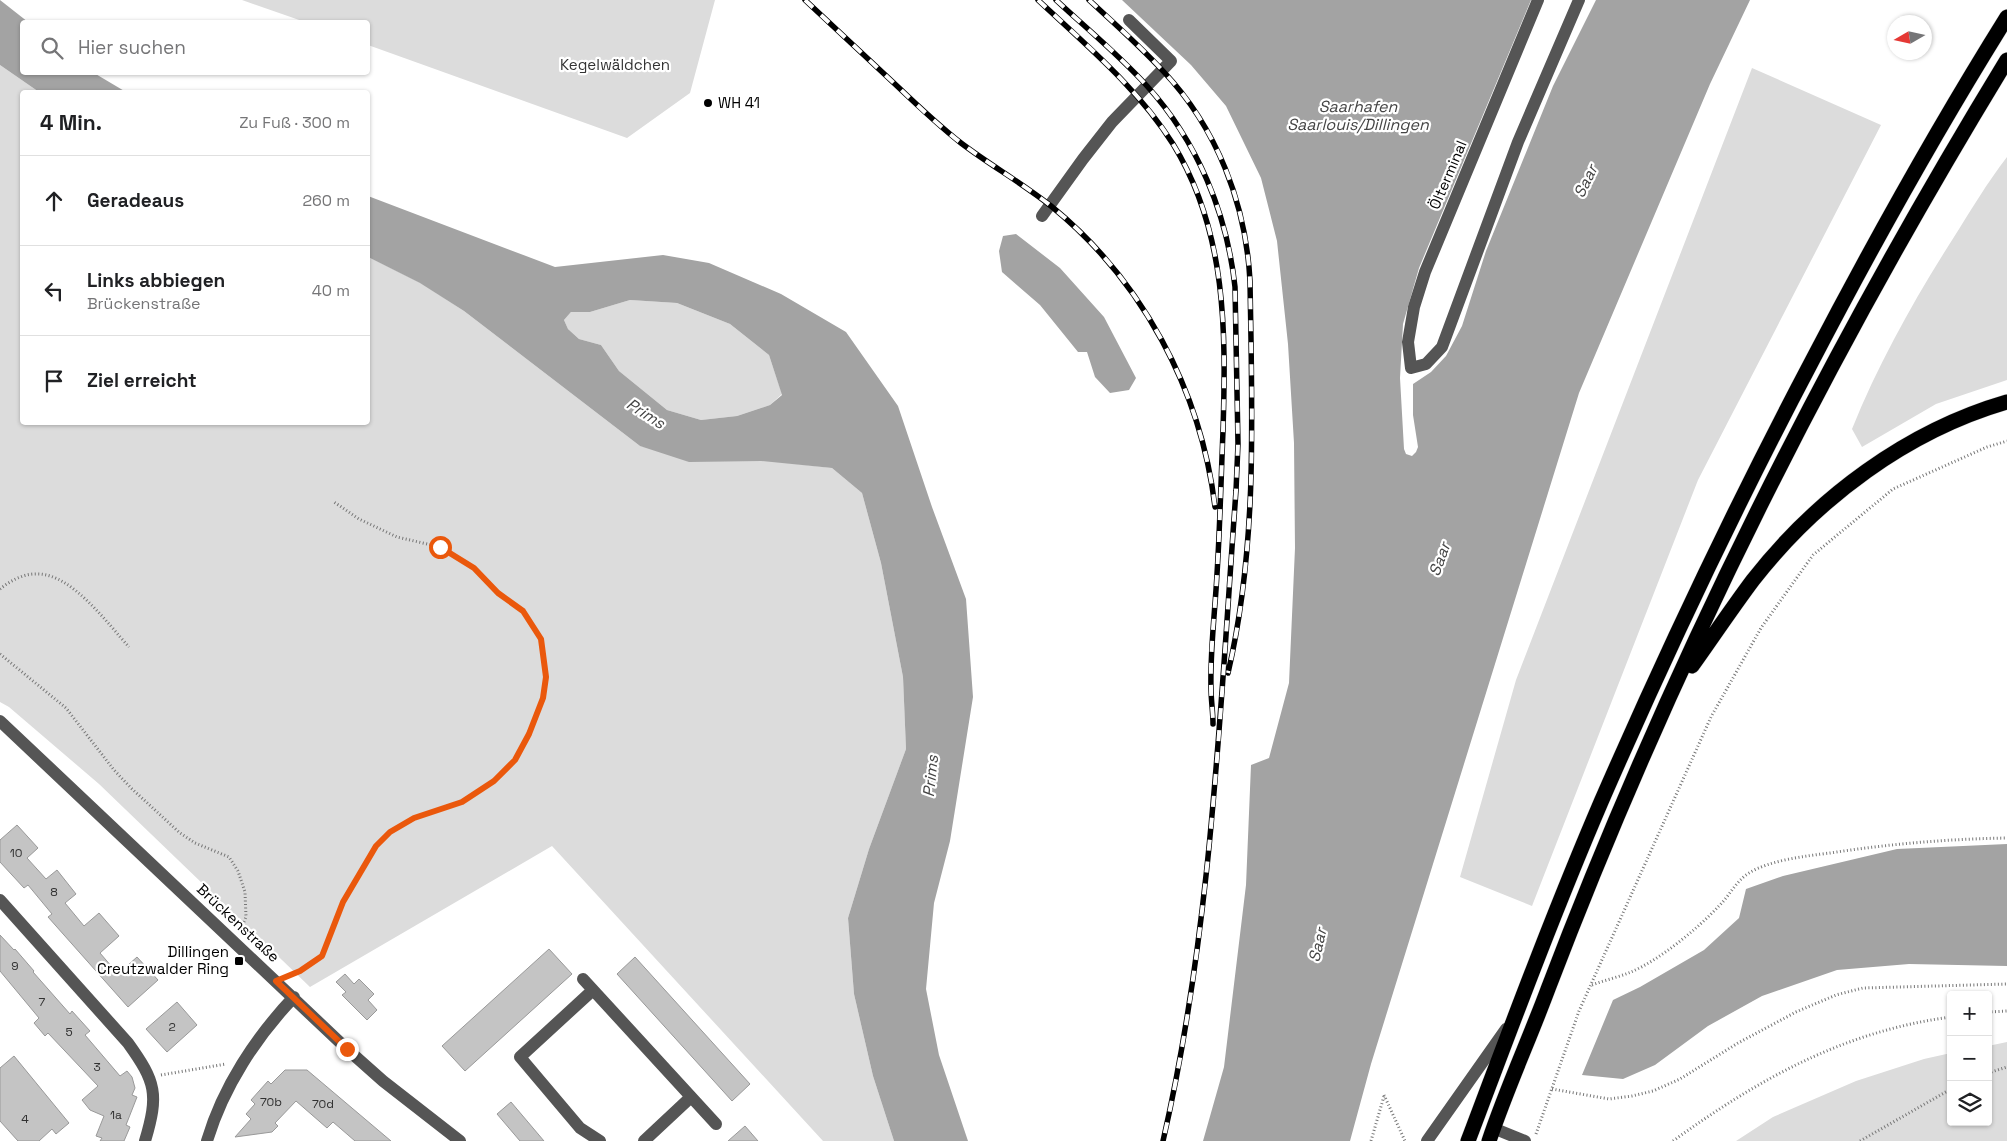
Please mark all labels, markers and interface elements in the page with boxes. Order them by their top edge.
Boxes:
north arrow [1887,15,1932,60]
search box [20,20,370,75]
icon: search [38,34,66,62]
text: Hier suchen [78,35,186,60]
park label: Kegelwäldchen [560,55,670,74]
place label: WH 41 [718,93,760,112]
water label: Saarhafen Saarlouis/Dillingen [1287,96,1430,135]
marker: WH 41 [702,97,714,109]
text: 4 Min. [40,109,102,136]
text: Zu Fuß · 300 m [239,112,350,133]
street label: Ölterminal [1425,138,1471,212]
water label: Saar [1569,159,1603,201]
icon: ahead [40,187,68,215]
text: Geradeaus [87,188,184,213]
text: 260 m [302,190,350,211]
text: Links abbiegen [87,268,225,293]
icon: left [40,277,68,305]
text: 40 m [312,280,350,301]
text: Brückenstraße [87,293,201,314]
icon: arrive [40,367,68,395]
text: Ziel erreicht [87,368,197,393]
water label: Prims [622,393,669,434]
route start [429,536,452,559]
water label: Saar [1424,538,1456,579]
water label: Prims [918,754,943,798]
house number: 10 [10,845,22,861]
street label: Brückenstraße [193,879,284,966]
house number: 8 [50,884,58,900]
water label: Saar [1303,924,1332,964]
place label: Dillingen Creutzwalder Ring [97,942,229,978]
marker: Dillingen Creutzwalder Ring [233,955,245,967]
house number: 9 [11,958,19,974]
map controls [1947,991,1992,1126]
button: + [1947,991,1992,1036]
house number: 7 [39,994,46,1010]
house number: 2 [168,1019,176,1035]
house number: 5 [65,1024,73,1040]
button: − [1947,1036,1992,1081]
route end [336,1038,359,1061]
house number: 3 [93,1059,101,1075]
button: layers [1947,1081,1992,1126]
house number: 70b [260,1094,282,1110]
house number: 70d [312,1096,334,1112]
house number: 1a [110,1107,122,1123]
house number: 4 [21,1111,29,1127]

